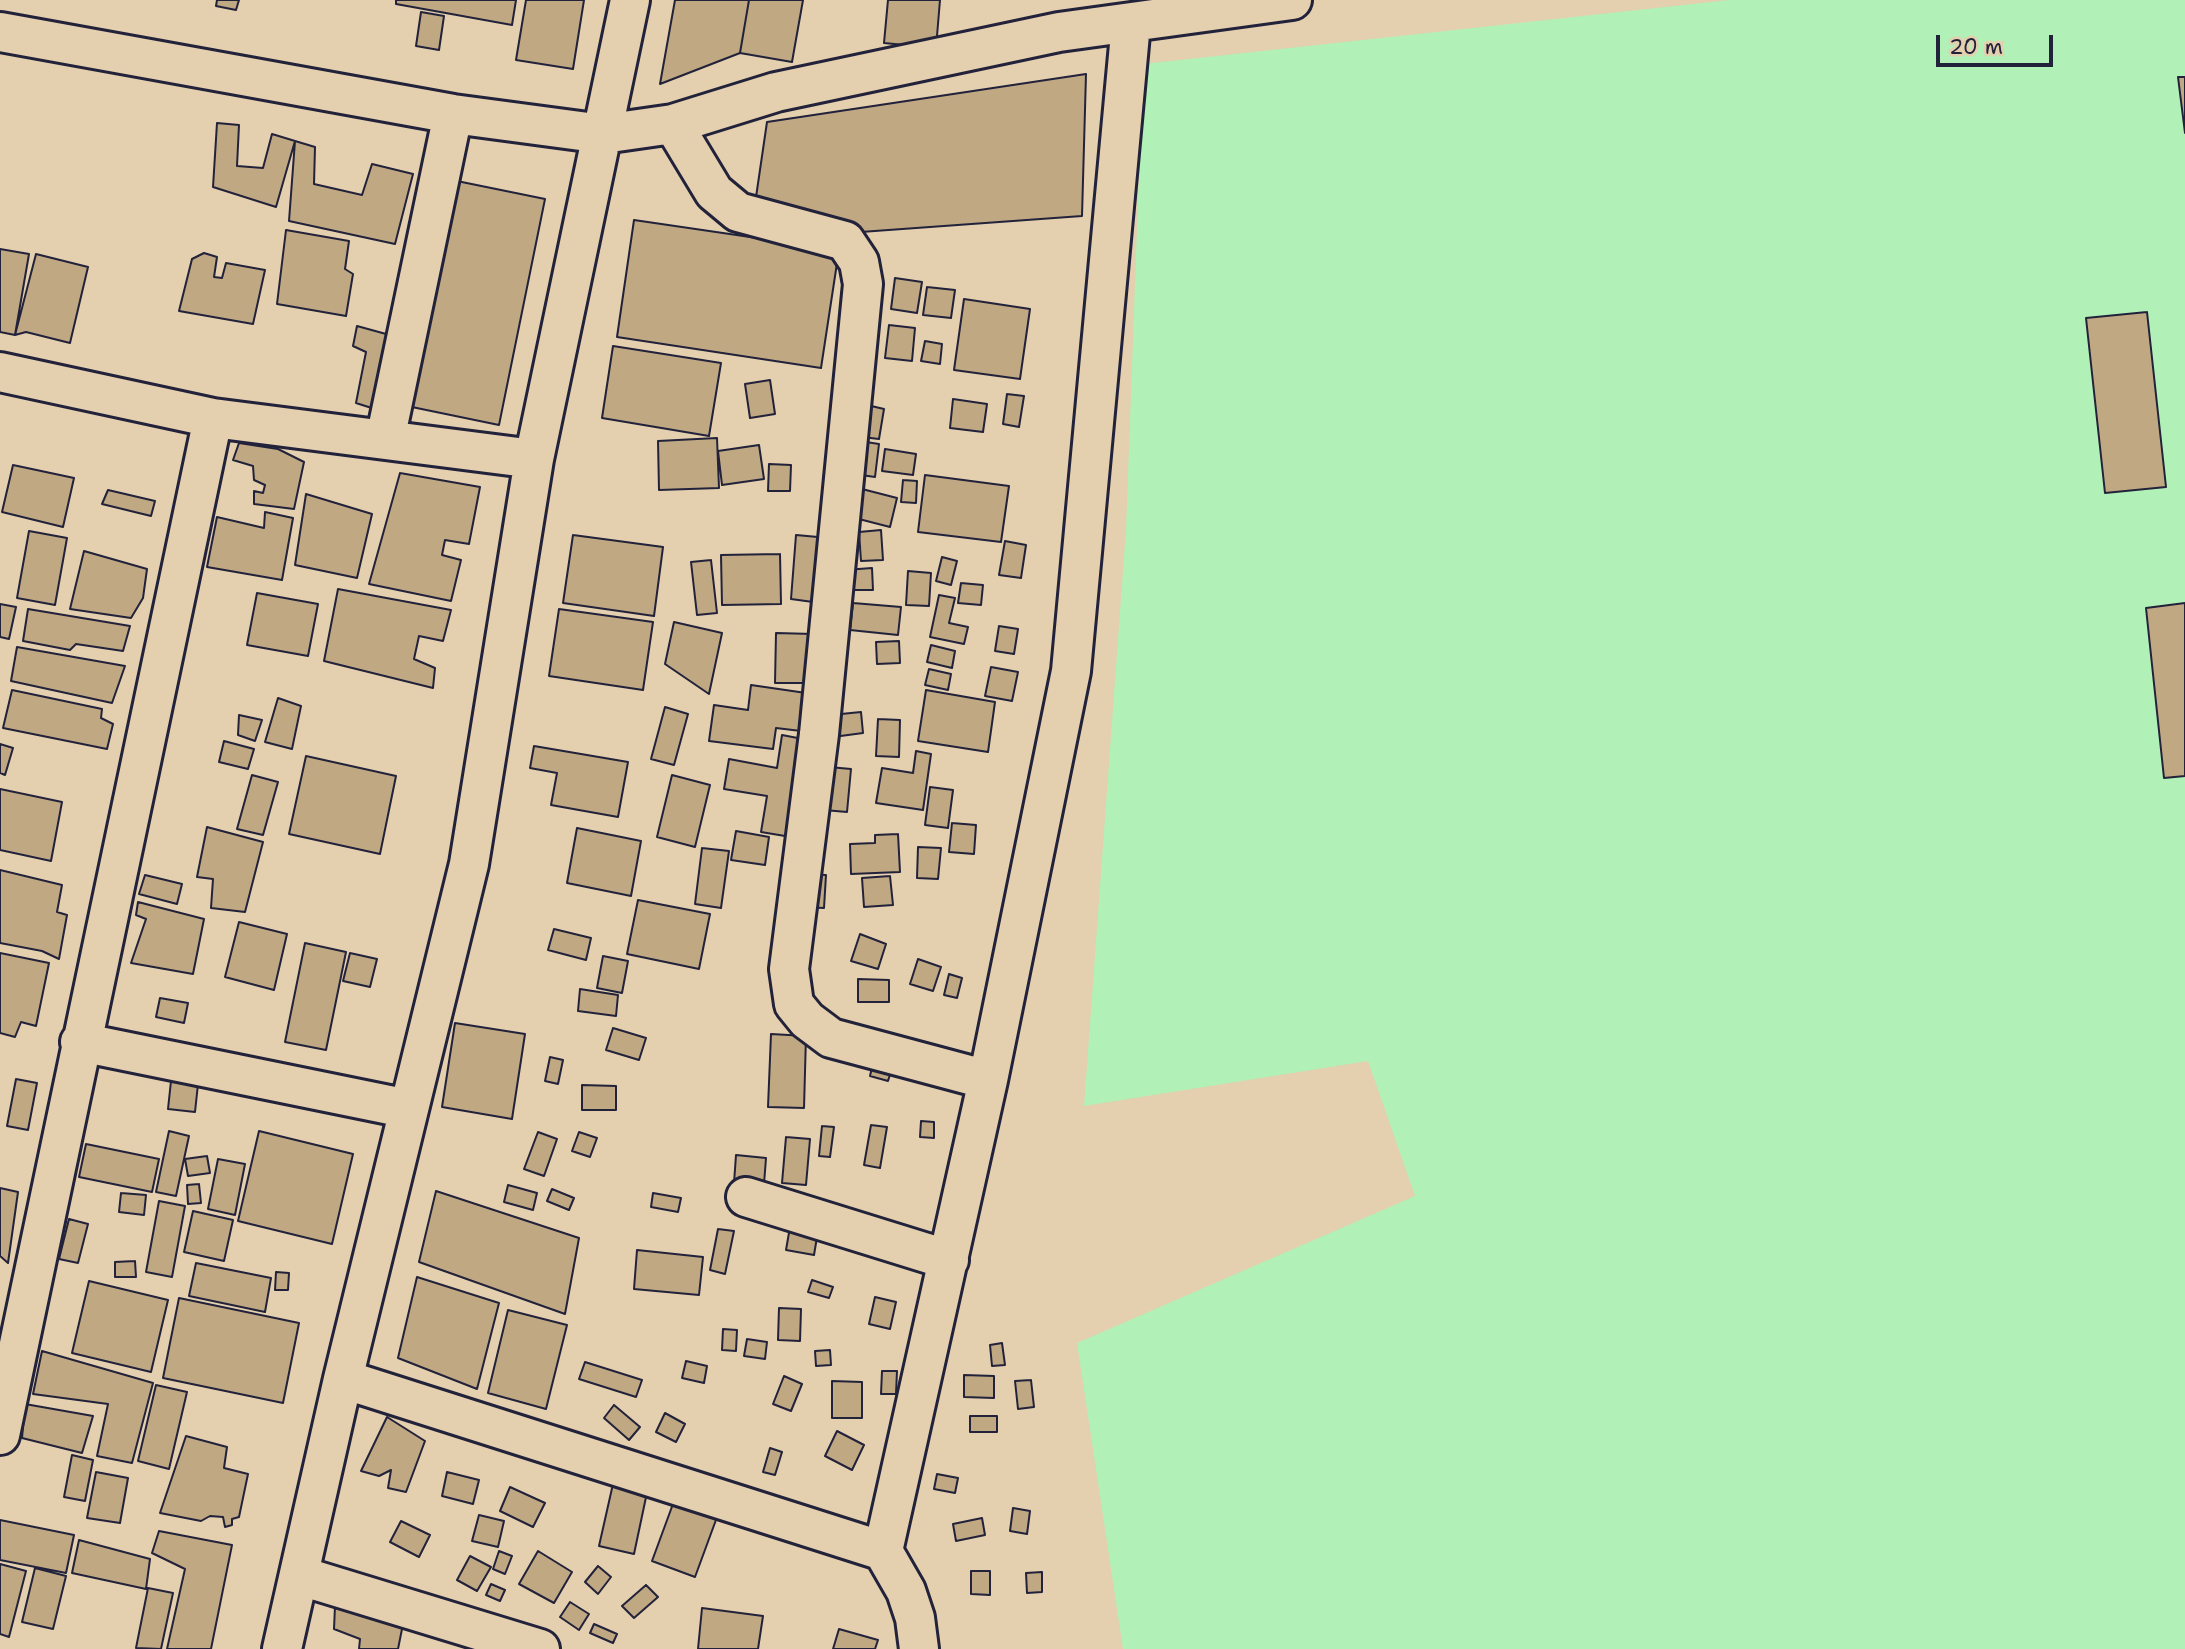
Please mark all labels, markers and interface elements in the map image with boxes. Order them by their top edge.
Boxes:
scale bar [1940,21,2057,65]
text: 20 m [1949,33,2003,61]

